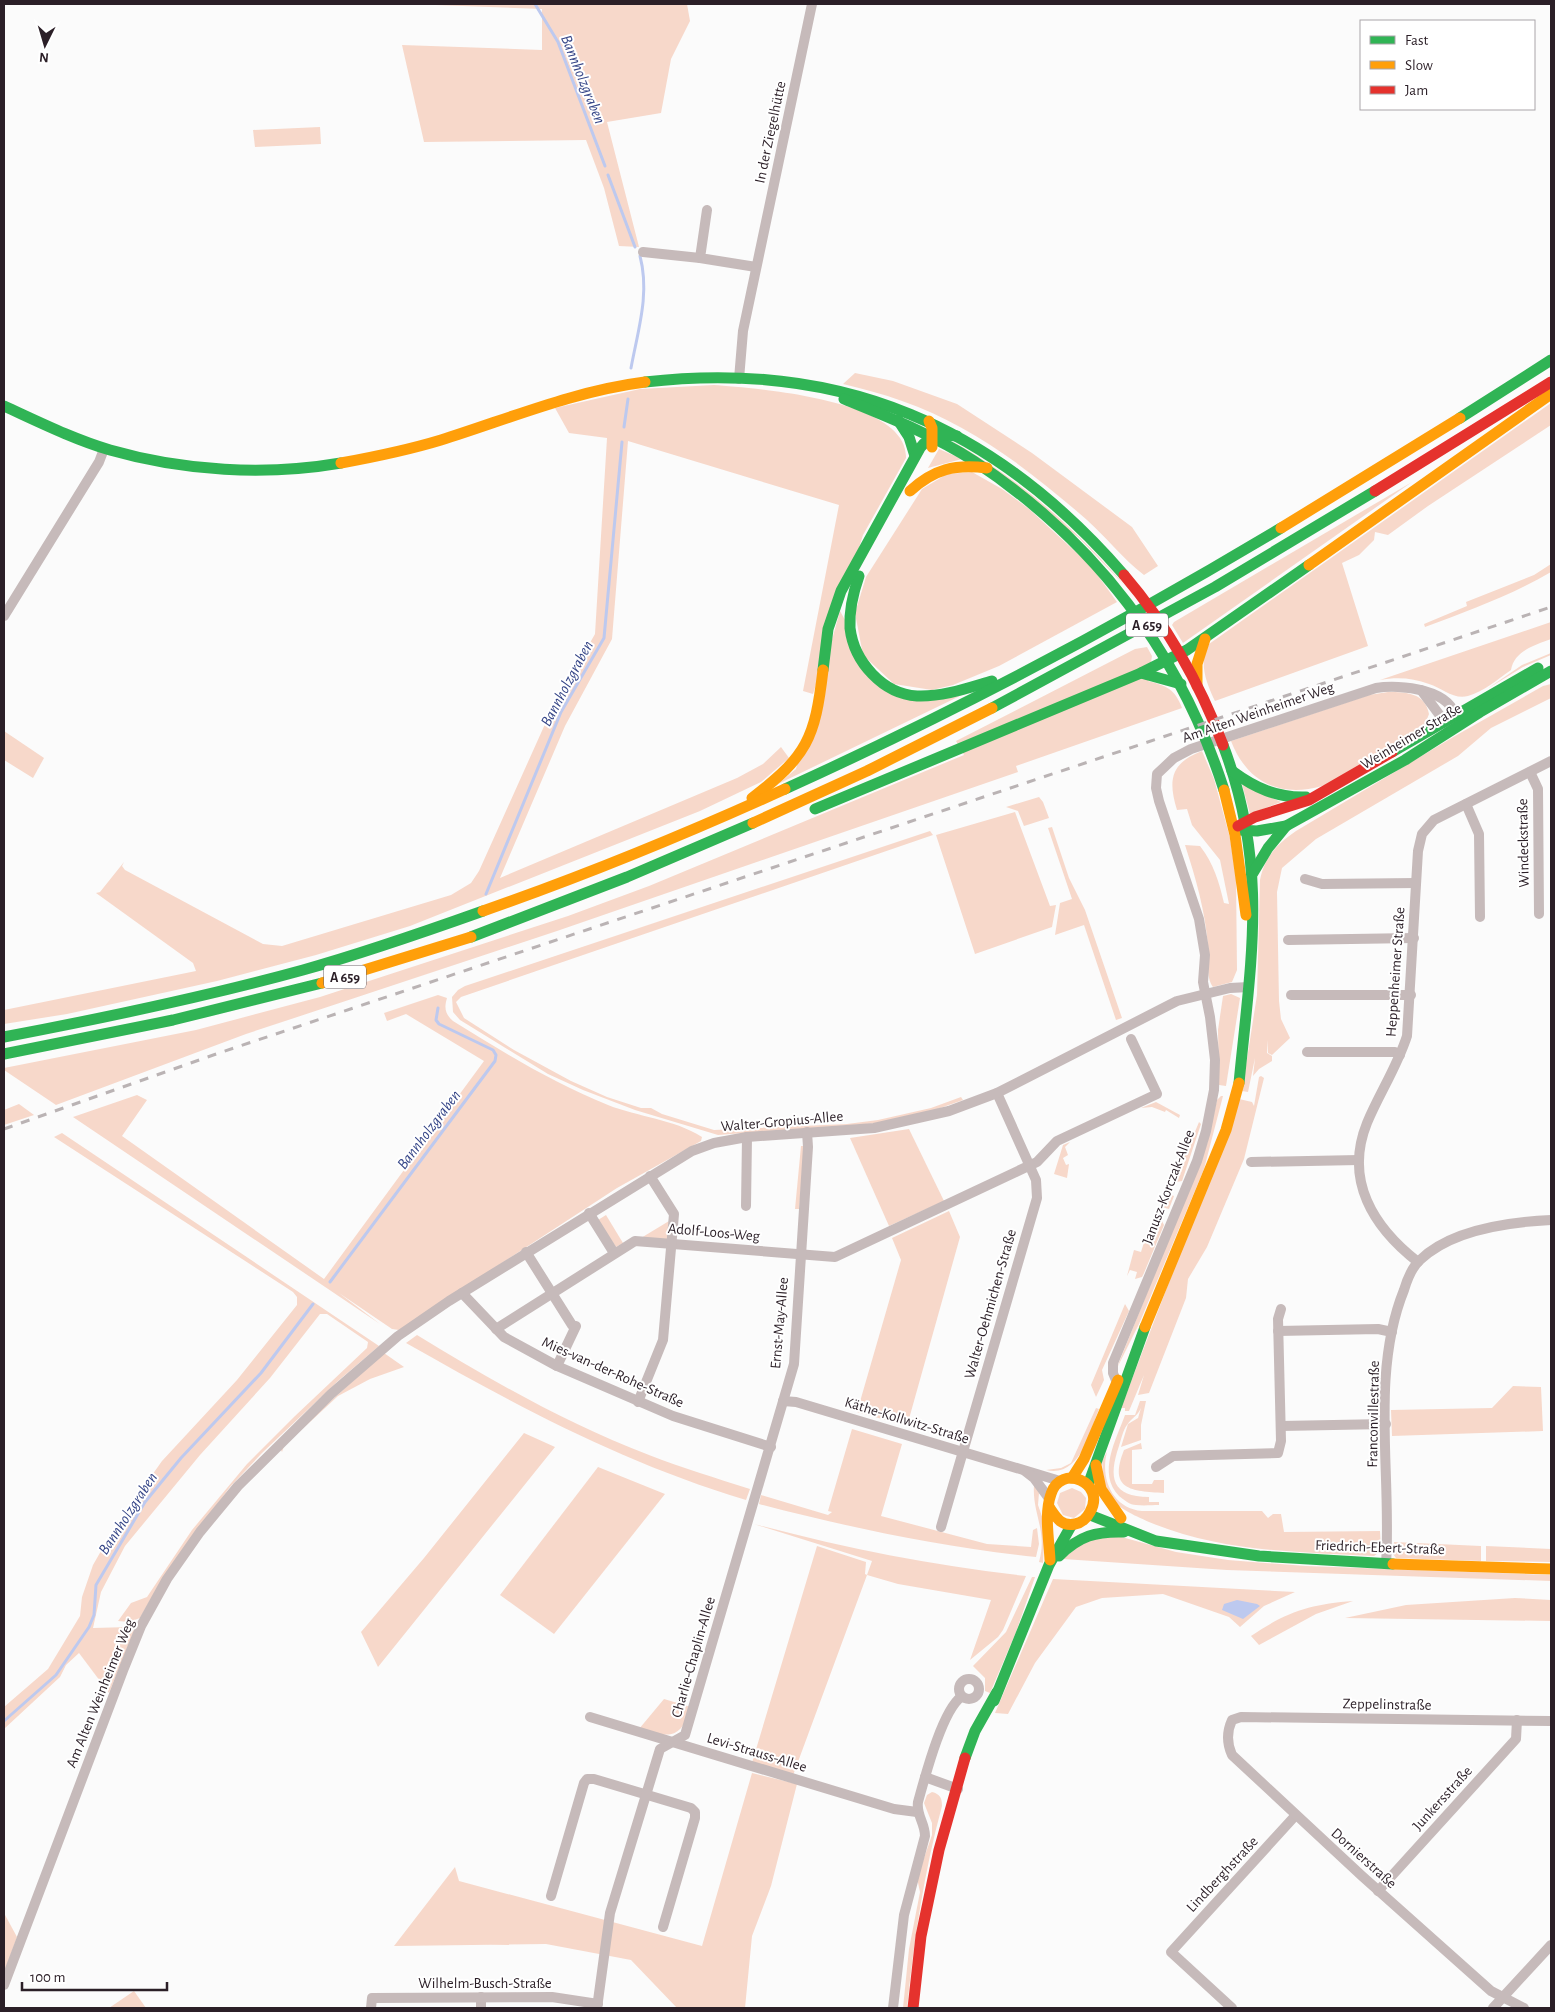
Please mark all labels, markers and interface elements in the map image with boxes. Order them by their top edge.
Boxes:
north arrow [20,20,70,70]
legend [1360,20,1535,110]
water label: Bannholzgraben [558,33,608,126]
text: Fast [1405,33,1429,48]
text: N [38,50,49,64]
text: Slow [1405,58,1433,73]
street label: In der Ziegelhütte [752,80,789,185]
text: Jam [1405,83,1428,98]
road number: A 659 [1126,614,1168,636]
water label: Bannholzgraben [538,638,596,729]
street label: Am Alten Weinheimer Weg [1180,679,1337,746]
street label: Weinheimer Straße [1358,701,1464,772]
street label: Windeckstraße [1515,798,1532,888]
street label: Heppenheimer Straße [1383,907,1408,1037]
road number: A 659 [324,966,366,989]
water label: Bannholzgraben [394,1087,464,1172]
street label: Walter-Gropius-Allee [720,1109,844,1134]
street label: Janusz-Korczak-Allee [1140,1128,1197,1247]
street label: Adolf-Loos-Weg [667,1221,761,1244]
street label: Walter-Oehmichen-Straße [962,1228,1019,1381]
street label: Ernst-May-Allee [768,1276,791,1370]
street label: Mies-van-der-Rohe-Straße [540,1334,686,1411]
street label: Franconvillestraße [1365,1360,1382,1468]
street label: Käthe-Kollwitz-Straße [843,1394,971,1447]
water label: Bannholzgraben [95,1470,160,1557]
street label: Friedrich-Ebert-Straße [1315,1538,1445,1557]
street label: Charlie-Chaplin-Allee [669,1595,718,1719]
street label: Am Alten Weinheimer Weg [64,1616,138,1770]
street label: Zeppelinstraße [1342,1696,1432,1713]
street label: Levi-Strauss-Allee [705,1730,809,1775]
street label: Junkersstraße [1410,1763,1475,1833]
street label: Dornierstraße [1328,1825,1399,1891]
street label: Lindberghstraße [1184,1834,1261,1915]
scale bar [22,1960,168,1992]
text: 100 m [30,1970,65,1985]
street label: Wilhelm-Busch-Straße [418,1976,552,1991]

